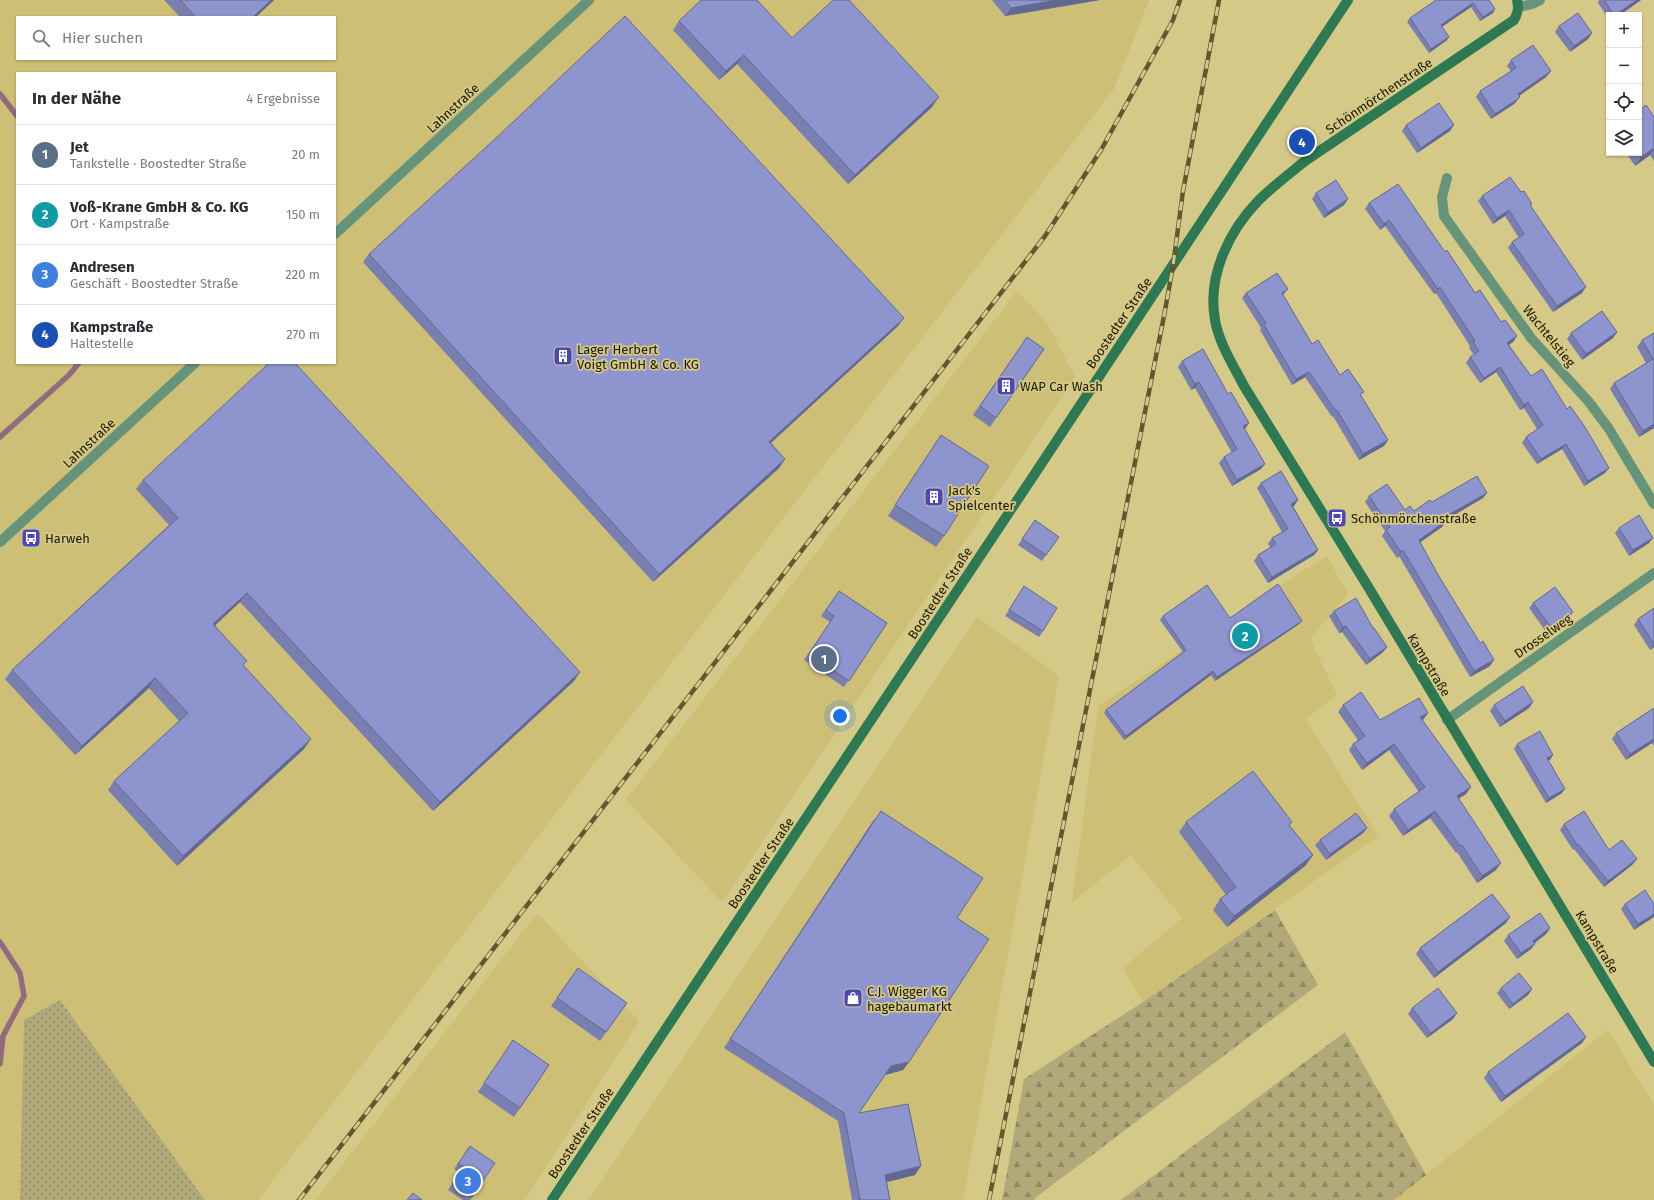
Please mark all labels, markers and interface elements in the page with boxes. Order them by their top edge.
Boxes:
map controls [1606,12,1642,156]
button: + [1606,12,1642,48]
search box [16,16,336,60]
icon: search [30,27,52,49]
text: Hier suchen [62,29,143,47]
button: − [1606,48,1642,84]
street label: Schönmörchenstraße [1323,55,1435,137]
street label: Lahnstraße [424,80,482,136]
button: locate [1606,84,1642,120]
text: In der Nähe [32,88,121,109]
text: 4 Ergebnisse [246,91,320,106]
button: layers [1606,120,1642,156]
pin: 4 [1289,127,1315,157]
text: Jet [70,138,89,156]
text: 1 [42,147,48,162]
text: 20 m [292,147,320,162]
text: Tankstelle · Boostedter Straße [70,156,246,171]
text: Voß-Krane GmbH & Co. KG [70,198,248,216]
text: 2 [42,207,48,222]
text: 150 m [286,207,320,222]
text: Ort · Kampstraße [70,216,169,231]
text: Andresen [70,258,135,276]
text: 3 [42,267,48,282]
text: 220 m [285,267,320,282]
street label: Boostedter Straße [1083,275,1155,371]
text: Geschäft · Boostedter Straße [70,276,238,291]
street label: Wachtelstieg [1520,302,1579,370]
text: Kampstraße [70,318,153,336]
text: 4 [41,327,49,342]
text: 270 m [286,327,320,342]
text: Haltestelle [70,336,133,351]
place label: Lager Herbert Voigt GmbH & Co. KG [577,342,699,372]
building icon: Lager Herbert Voigt GmbH & Co. KG [552,345,574,367]
building icon: WAP Car Wash [995,375,1017,397]
place label: WAP Car Wash [1020,379,1103,394]
street label: Lahnstraße [60,415,118,471]
place label: Jack's Spielcenter [948,483,1015,513]
building icon: Jack's Spielcenter [923,486,945,508]
bus stop icon: Schönmörchenstraße [1326,507,1348,529]
place label: Schönmörchenstraße [1351,511,1476,526]
bus stop icon: Harweh [20,527,42,549]
place label: Harweh [45,531,90,546]
street label: Boostedter Straße [905,544,975,642]
street label: Drosselweg [1511,611,1575,661]
pin: 2 [1232,621,1258,651]
street label: Kampstraße [1404,631,1454,699]
pin: 1 [811,644,837,674]
your location [830,706,850,726]
street label: Boostedter Straße [725,815,797,911]
street label: Kampstraße [1572,908,1622,976]
place label: C.J. Wigger KG hagebaumarkt [867,984,952,1014]
shop icon: C.J. Wigger KG hagebaumarkt [842,987,864,1009]
street label: Boostedter Straße [545,1085,617,1181]
pin: 3 [455,1166,481,1196]

